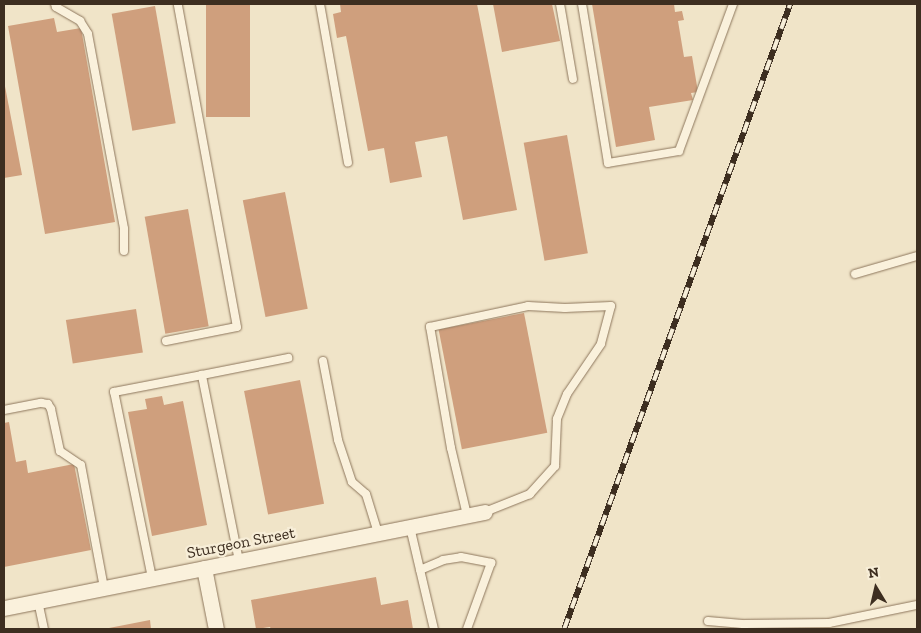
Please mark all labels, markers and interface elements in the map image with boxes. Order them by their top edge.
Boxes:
street label: Sturgeon Street [185,523,297,563]
north arrow [851,563,901,613]
text: N [867,563,880,582]

